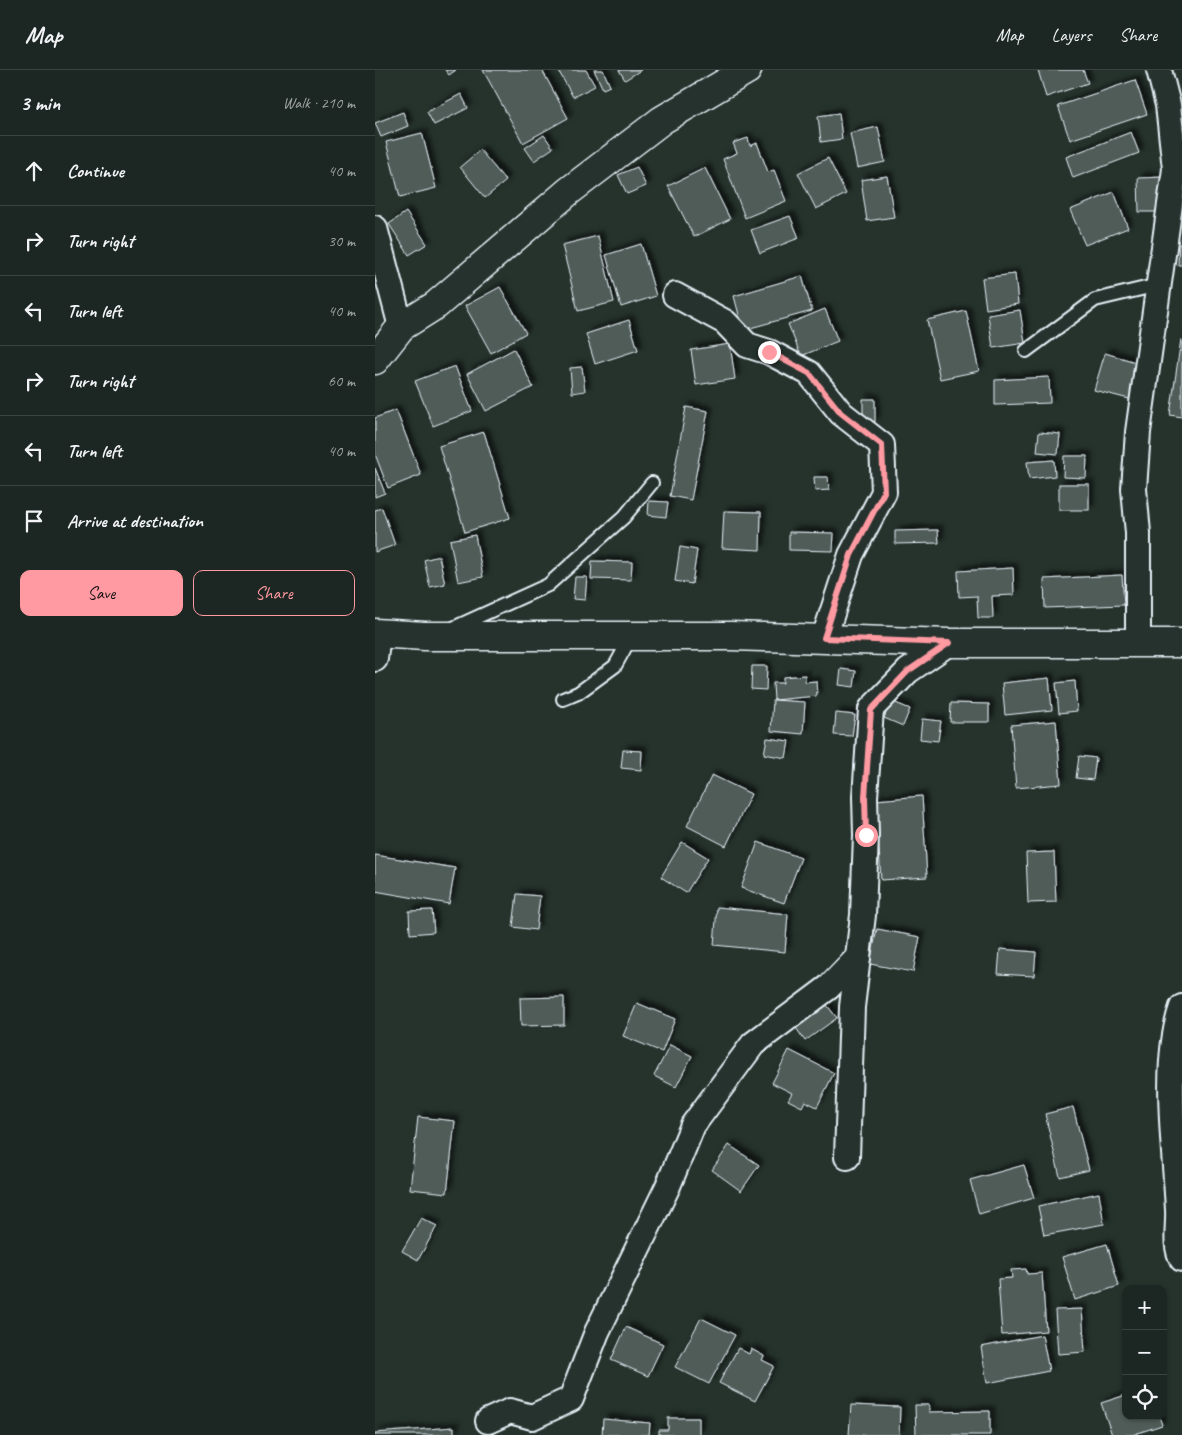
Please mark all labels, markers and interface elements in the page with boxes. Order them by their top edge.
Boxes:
text: Map [25,20,62,50]
text: Map [996,24,1024,46]
text: Layers [1052,24,1091,46]
text: Share [1119,24,1157,46]
text: 3 min [20,90,60,116]
text: Walk · 210 m [283,93,355,113]
icon: ahead [20,157,48,185]
text: Continue [67,159,124,183]
text: 40 m [328,161,355,181]
icon: right [20,227,48,255]
text: Turn right [67,229,134,253]
text: 30 m [328,231,355,251]
icon: left [20,297,48,325]
text: Turn left [67,299,122,323]
text: 40 m [328,301,355,321]
route end [758,341,781,364]
icon: right [20,367,48,395]
text: Turn right [67,369,134,393]
text: 60 m [328,371,355,391]
icon: left [20,437,48,465]
text: Turn left [67,439,122,463]
text: 40 m [328,441,355,461]
icon: arrive [20,507,48,535]
text: Arrive at destination [67,509,203,533]
button: Save [20,570,183,616]
button: Share [193,570,355,616]
route start [855,824,878,847]
map controls [1122,1285,1167,1420]
button: + [1122,1285,1167,1330]
button: − [1122,1330,1167,1375]
button: locate [1122,1375,1167,1420]

